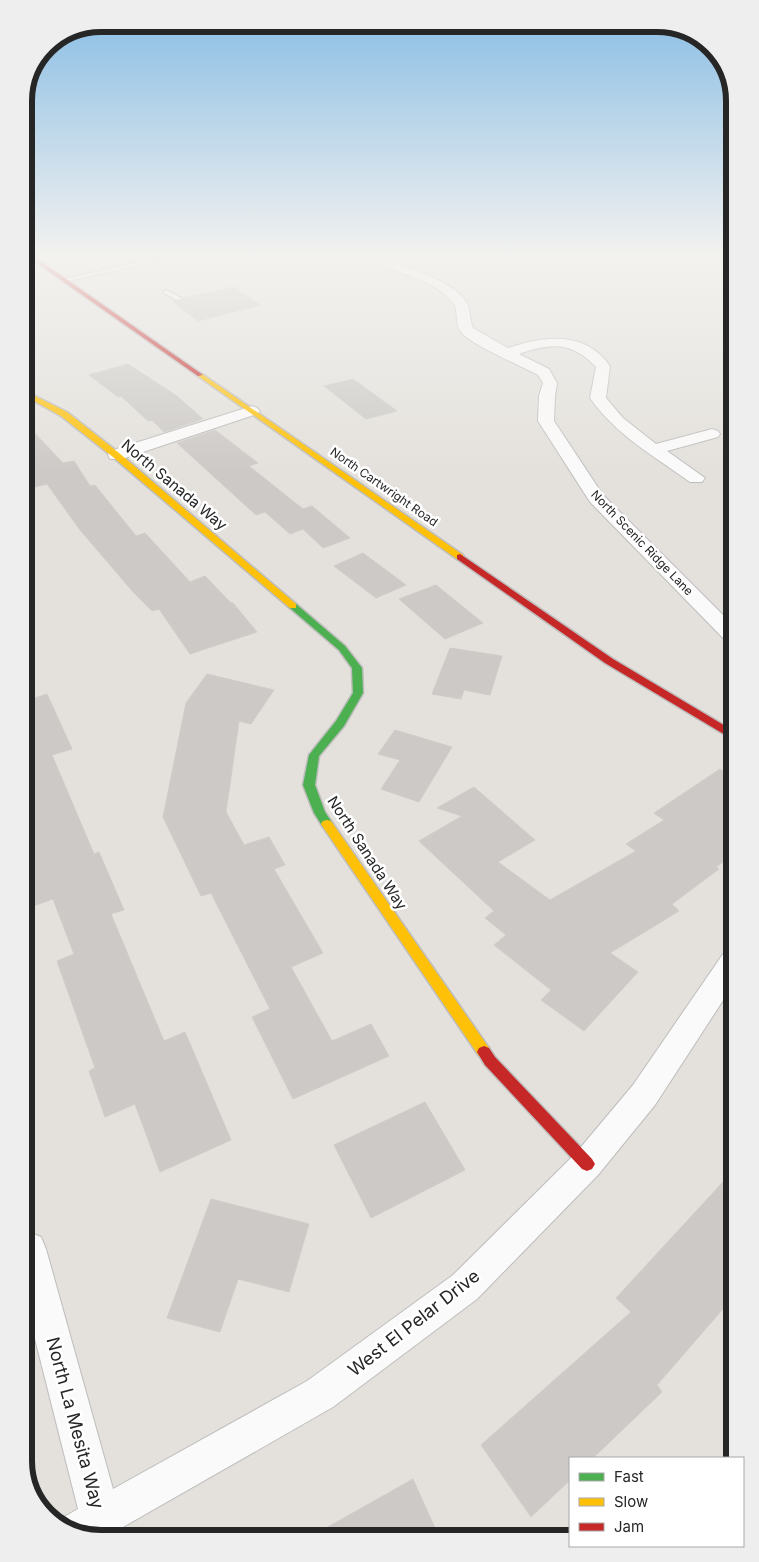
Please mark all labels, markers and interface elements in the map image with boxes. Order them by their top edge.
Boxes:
street label: North Sanada Way [118,435,231,535]
street label: North Cartwright Road [328,444,441,529]
street label: North Scenic Ridge Lane [588,487,697,598]
street label: North Sanada Way [324,792,412,914]
street label: West El Pelar Drive [344,1265,484,1380]
street label: North La Mesita Way [42,1335,109,1511]
legend [569,1457,744,1547]
text: Fast [614,1467,644,1486]
text: Slow [614,1492,648,1511]
text: Jam [614,1517,644,1536]

